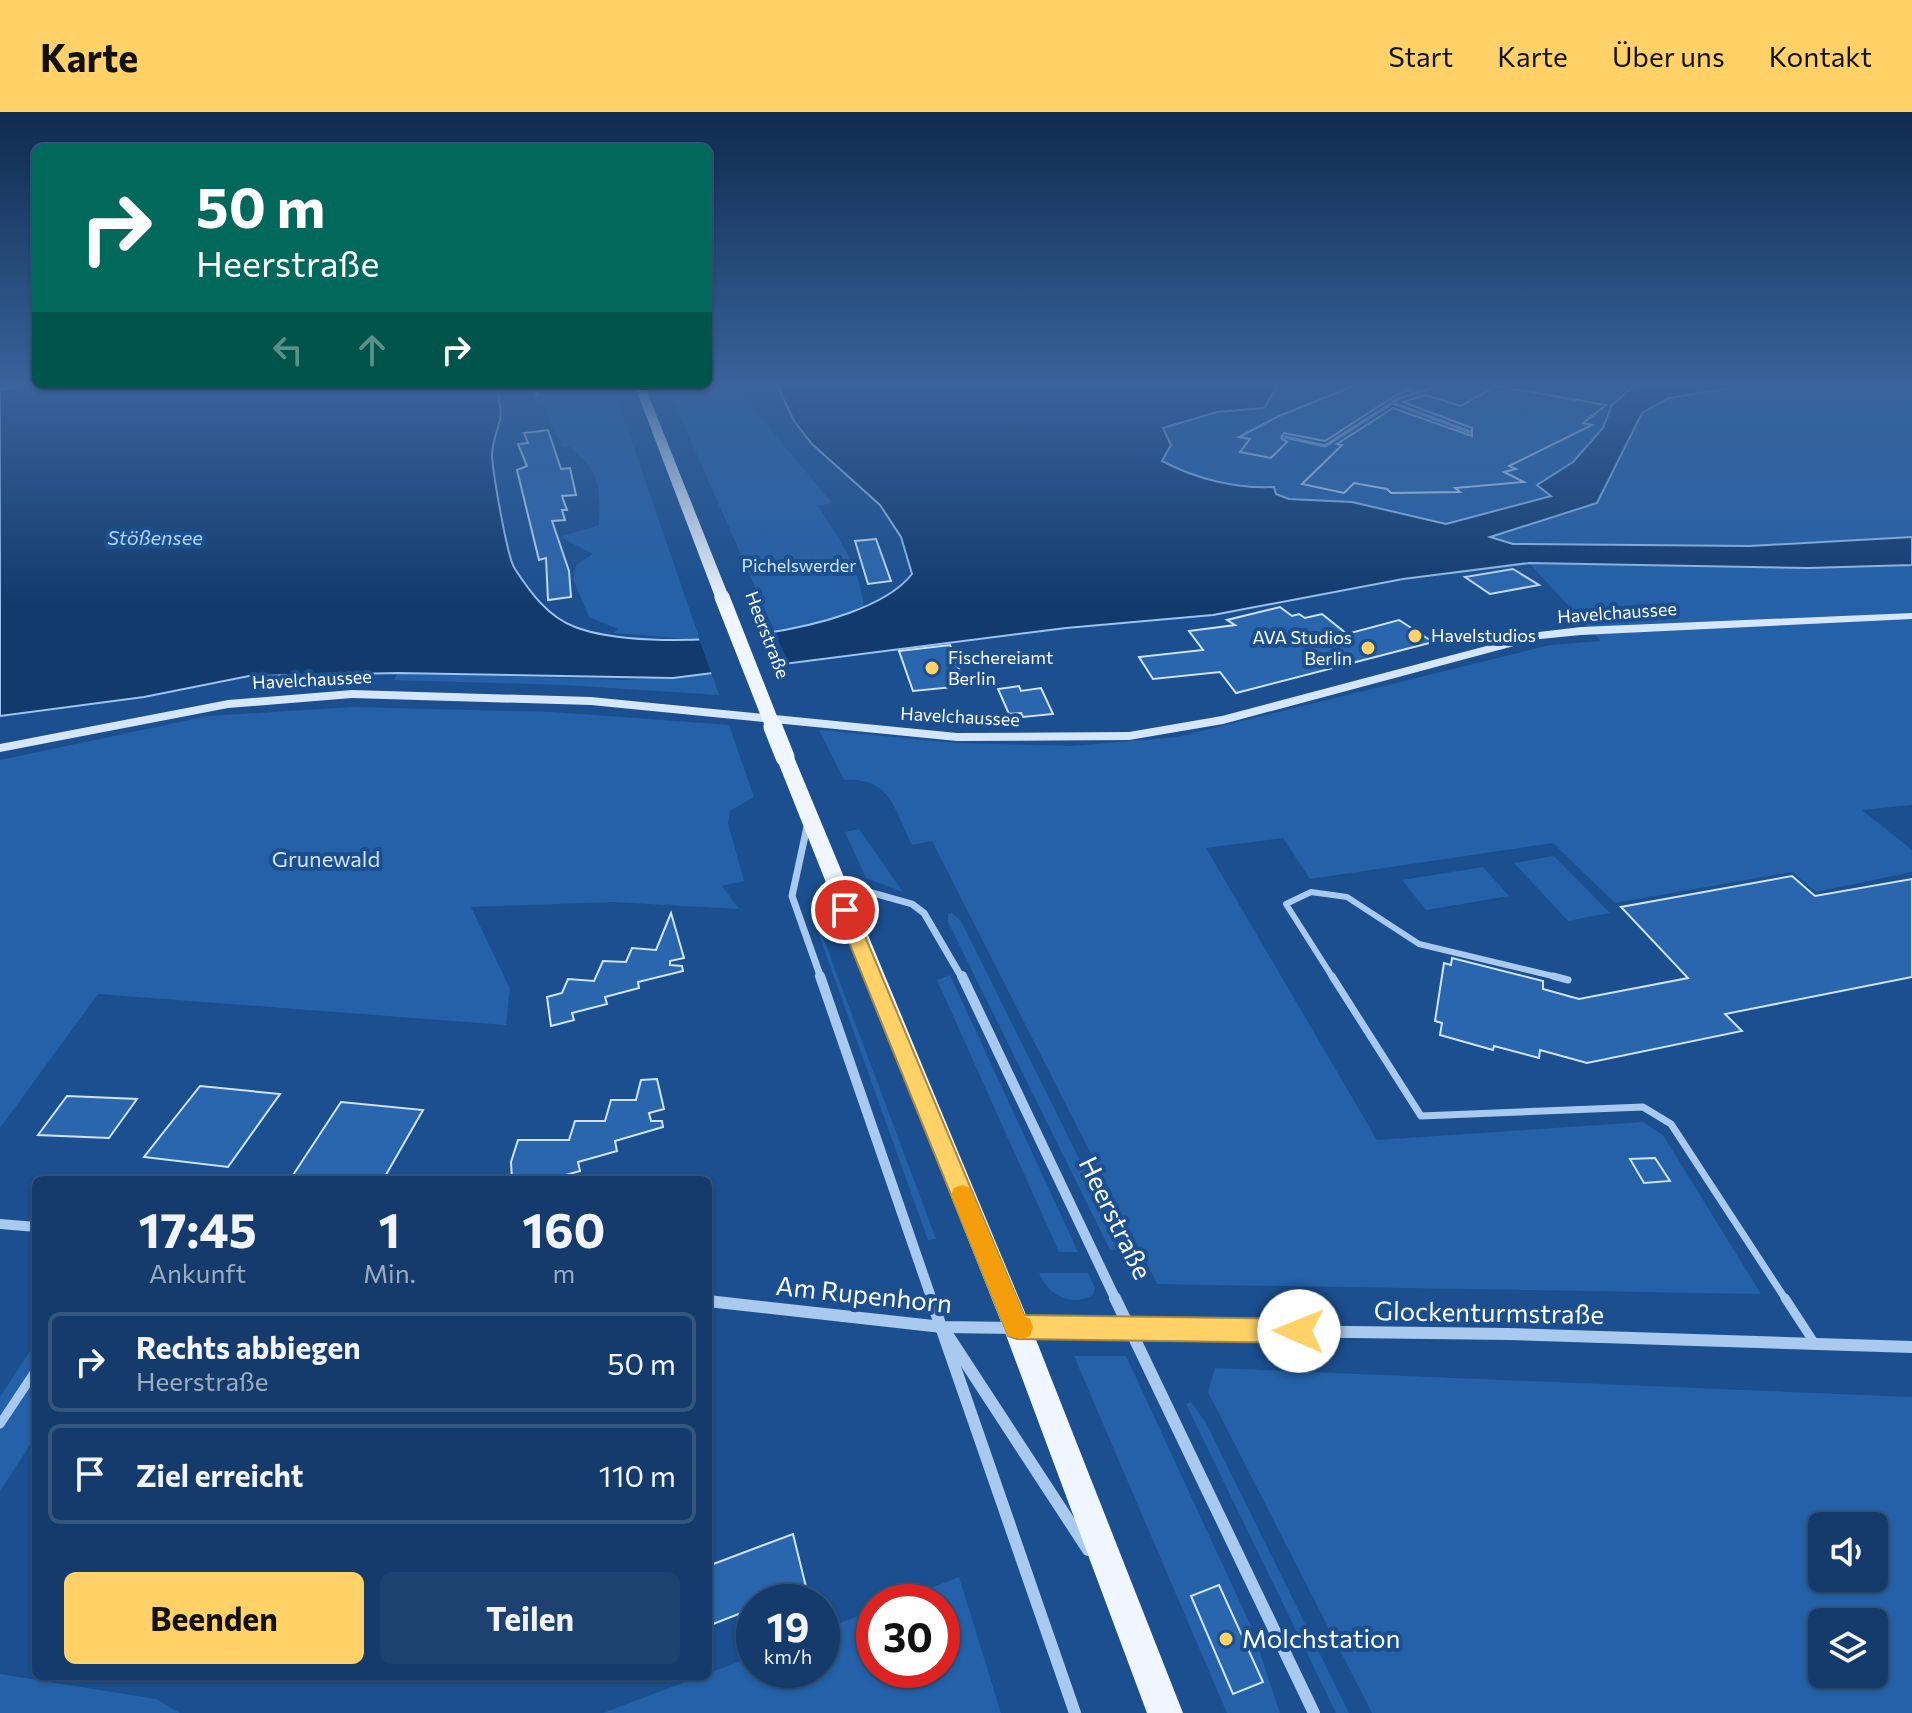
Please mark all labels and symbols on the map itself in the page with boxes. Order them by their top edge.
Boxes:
water label: Stößensee [107,525,203,549]
park label: Pichelswerder [742,554,856,576]
street label: Heerstraße [741,588,795,681]
street label: Havelchaussee [1556,597,1677,627]
place label: Havelstudios [1431,624,1536,646]
place label: AVA Studios Berlin [1252,626,1352,669]
marker: Havelstudios [1406,627,1424,645]
marker: AVA Studios Berlin [1359,639,1377,657]
place label: Fischereiamt Berlin [948,646,1053,689]
marker: Fischereiamt Berlin [923,659,941,677]
street label: Havelchaussee [252,665,372,693]
street label: Havelchaussee [900,702,1020,730]
park label: Grunewald [272,845,380,872]
pin [811,876,879,944]
street label: Heerstraße [1073,1151,1159,1284]
street label: Am Rupenhorn [774,1269,954,1318]
position arrow [1257,1289,1341,1373]
street label: Glockenturmstraße [1374,1294,1604,1329]
speed limit sign: 30 [856,1584,960,1688]
place label: Molchstation [1242,1622,1401,1653]
marker: Molchstation [1217,1630,1235,1648]

